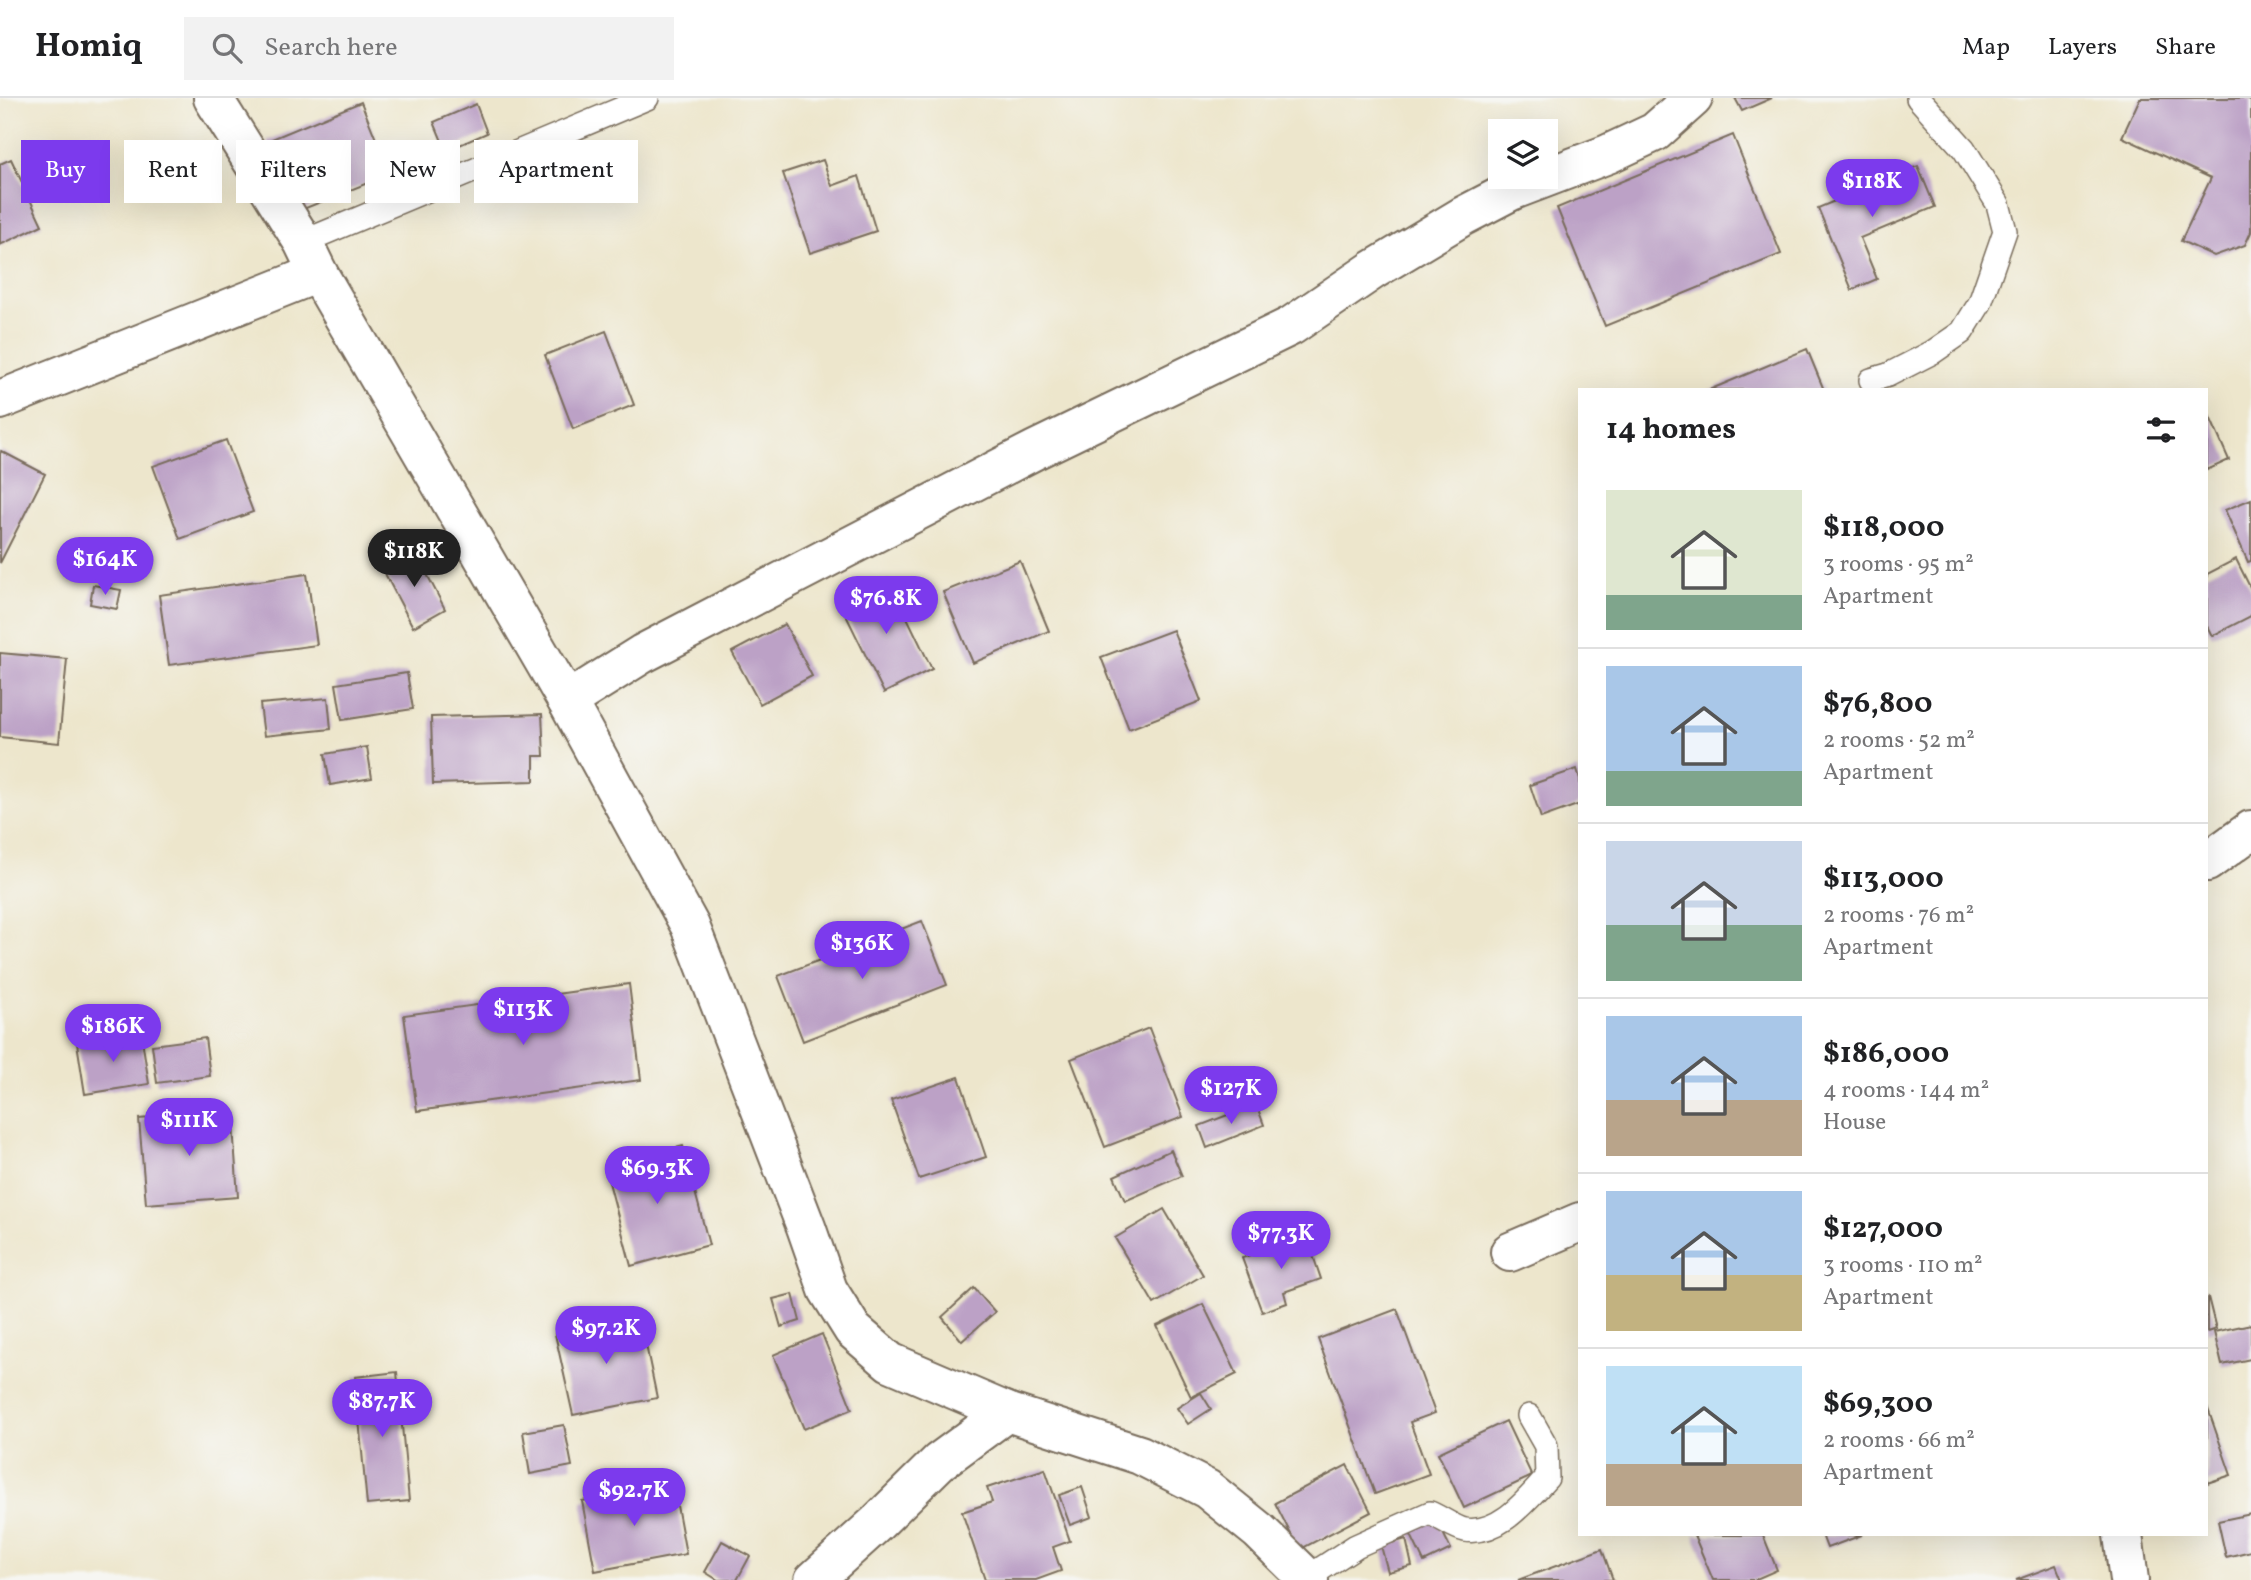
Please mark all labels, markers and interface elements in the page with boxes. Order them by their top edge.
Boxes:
search box [184,17,674,80]
text: Homiq [35,25,142,71]
icon: search [208,29,246,67]
text: Search here [264,30,397,66]
text: Map [1962,31,2010,65]
text: Layers [2048,31,2117,65]
text: Share [2155,31,2216,65]
map controls [1488,119,1558,189]
button: layers [1488,119,1558,189]
chip: Buy [21,140,110,203]
chip: Rent [124,140,222,203]
chip: Filters [236,140,351,203]
chip: New [365,140,460,203]
chip: Apartment [474,140,638,203]
pin: $118K [1823,159,1921,219]
text: $118K [1842,166,1902,198]
text: 14 homes [1606,409,1736,451]
icon: filters [2142,411,2180,449]
text: $118,000 [1823,507,1944,549]
icon: home [1662,518,1746,602]
pin: $118K [365,530,463,589]
text: $118K [384,536,444,568]
pin: $164K [56,538,154,597]
text: $164K [73,544,137,576]
text: 3 rooms · 95 m² [1823,549,1974,581]
pin: $76.8K [829,576,943,636]
text: Apartment [1823,581,1934,613]
text: $76.8K [850,583,922,615]
text: $76,800 [1823,683,1933,725]
icon: home [1662,694,1746,778]
text: 2 rooms · 52 m² [1823,725,1975,757]
text: Apartment [1823,757,1934,789]
text: $113,000 [1823,858,1944,900]
icon: home [1662,869,1746,953]
text: 2 rooms · 76 m² [1823,900,1974,932]
pin: $136K [813,922,911,981]
text: $136K [830,928,894,960]
text: Apartment [1823,932,1934,964]
pin: $113K [474,988,572,1047]
text: $113K [493,994,553,1026]
pin: $186K [64,1004,162,1064]
text: $186K [81,1011,145,1043]
text: $186,000 [1823,1033,1949,1075]
icon: home [1662,1044,1746,1128]
pin: $127K [1182,1066,1280,1126]
text: $127K [1200,1073,1262,1105]
text: 4 rooms · 144 m² [1823,1075,1989,1107]
pin: $111K [140,1098,238,1158]
text: $111K [160,1105,218,1137]
text: House [1823,1107,1886,1139]
pin: $69.3K [600,1146,714,1206]
text: $69.3K [621,1153,693,1185]
text: $127,000 [1823,1208,1943,1250]
pin: $77.3K [1224,1212,1338,1271]
text: $77.3K [1248,1218,1315,1250]
icon: home [1662,1219,1746,1303]
text: 3 rooms · 110 m² [1823,1250,1983,1282]
text: Apartment [1823,1282,1934,1314]
pin: $97.2K [549,1306,663,1366]
text: $97.2K [571,1313,641,1345]
pin: $87.7K [325,1380,439,1439]
text: $69,300 [1823,1383,1933,1425]
text: $87.7K [348,1386,416,1418]
icon: home [1662,1394,1746,1478]
text: 2 rooms · 66 m² [1823,1425,1975,1457]
text: Apartment [1823,1457,1934,1489]
pin: $92.7K [577,1468,691,1528]
text: $92.7K [599,1475,669,1507]

